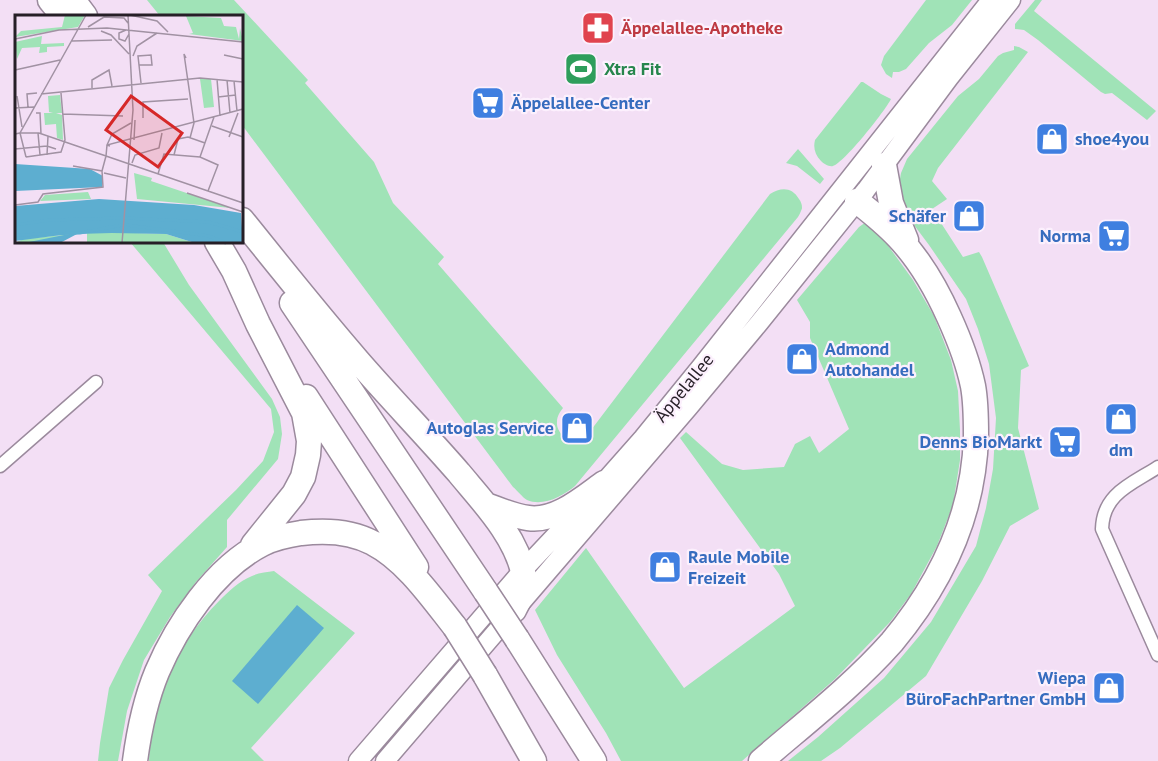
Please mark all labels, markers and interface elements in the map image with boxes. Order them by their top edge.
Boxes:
pharmacy icon: Äppelallee-Apotheke [580,10,616,46]
inset map [15,15,243,243]
place label: Äppelallee-Apotheke [621,16,783,39]
sports icon: Xtra Fit [563,51,599,87]
place label: Xtra Fit [604,57,662,80]
supermarket icon: Äppelallee-Center [470,85,506,121]
place label: Äppelallee-Center [511,91,651,114]
shop icon: shoe4you [1034,121,1070,157]
place label: shoe4you [1075,127,1149,150]
shop icon: Schäfer [951,198,987,234]
place label: Schäfer [889,204,947,227]
supermarket icon: Norma [1096,218,1132,254]
place label: Norma [1040,224,1091,247]
place label: Admond Autohandel [825,337,915,381]
shop icon: Admond Autohandel [784,341,820,377]
street label: Äppelallee [649,349,718,427]
shop icon: dm [1103,401,1139,437]
shop icon: Autoglas Service [559,410,595,446]
place label: Autoglas Service [426,416,554,439]
supermarket icon: Denns BioMarkt [1047,424,1083,460]
place label: Denns BioMarkt [920,430,1043,453]
place label: dm [1109,438,1133,461]
place label: Raule Mobile Freizeit [688,545,789,589]
shop icon: Raule Mobile Freizeit [647,549,683,585]
place label: Wiepa BüroFachPartner GmbH [906,666,1086,710]
shop icon: Wiepa BüroFachPartner GmbH [1091,670,1127,706]

